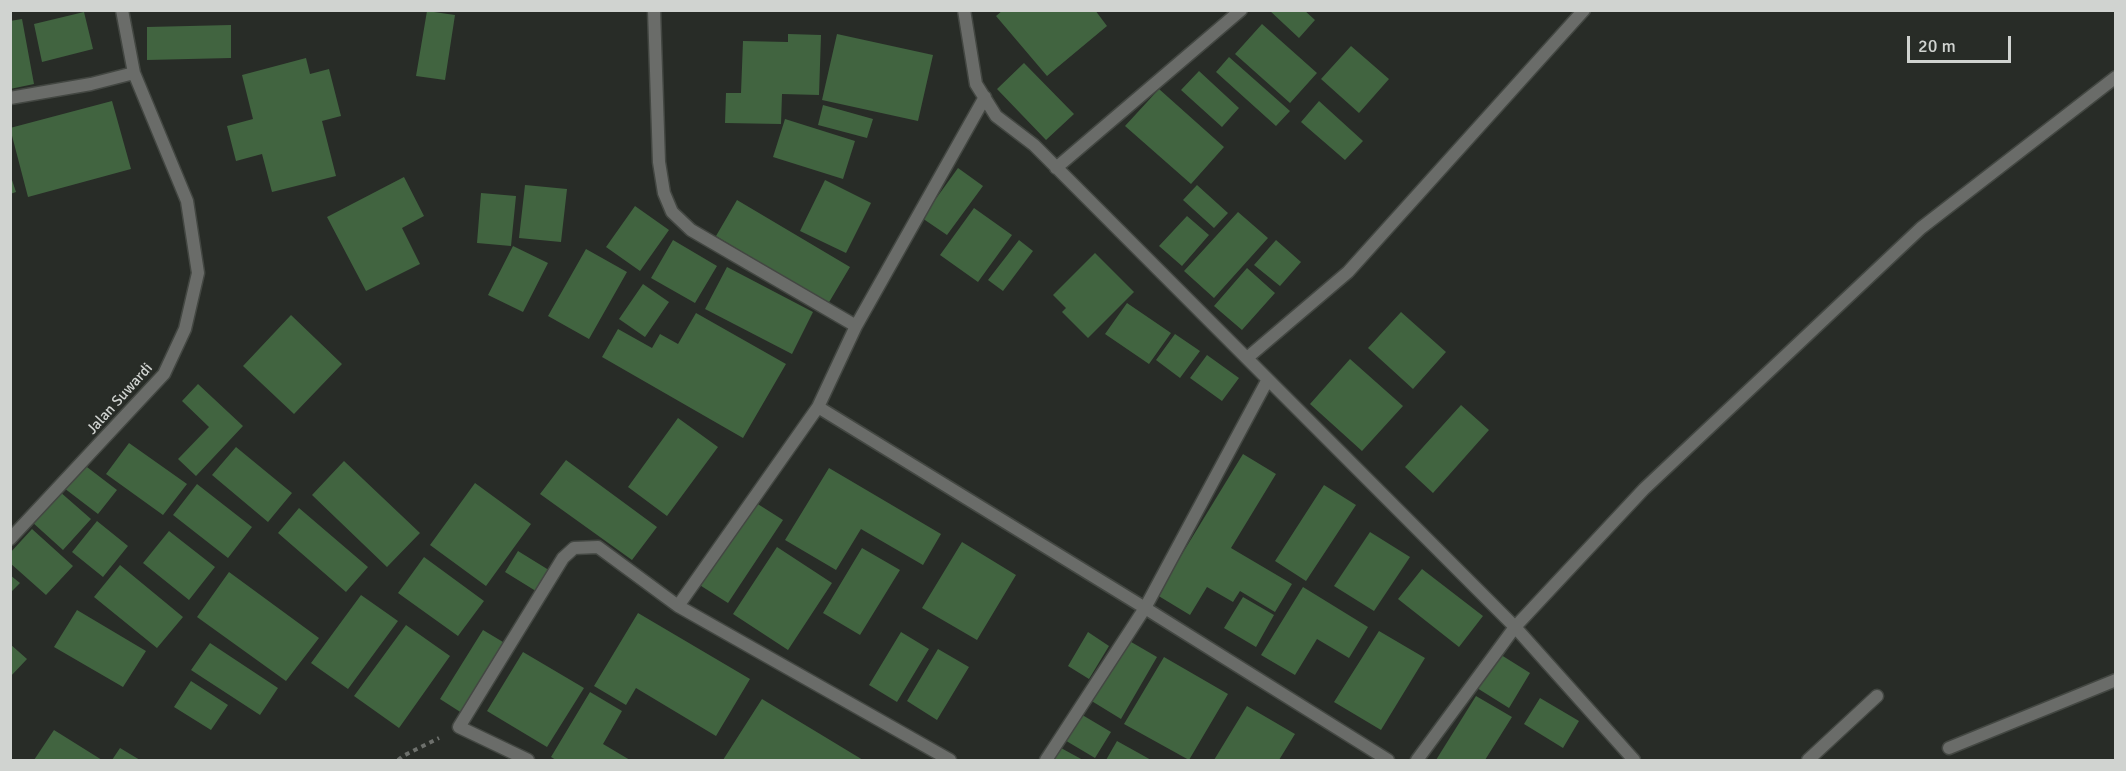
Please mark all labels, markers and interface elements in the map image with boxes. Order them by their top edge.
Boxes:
scale bar [1910,24,2014,62]
text: 20 m [1918,35,1956,57]
street label: Jalan Suwardi [83,360,157,438]

